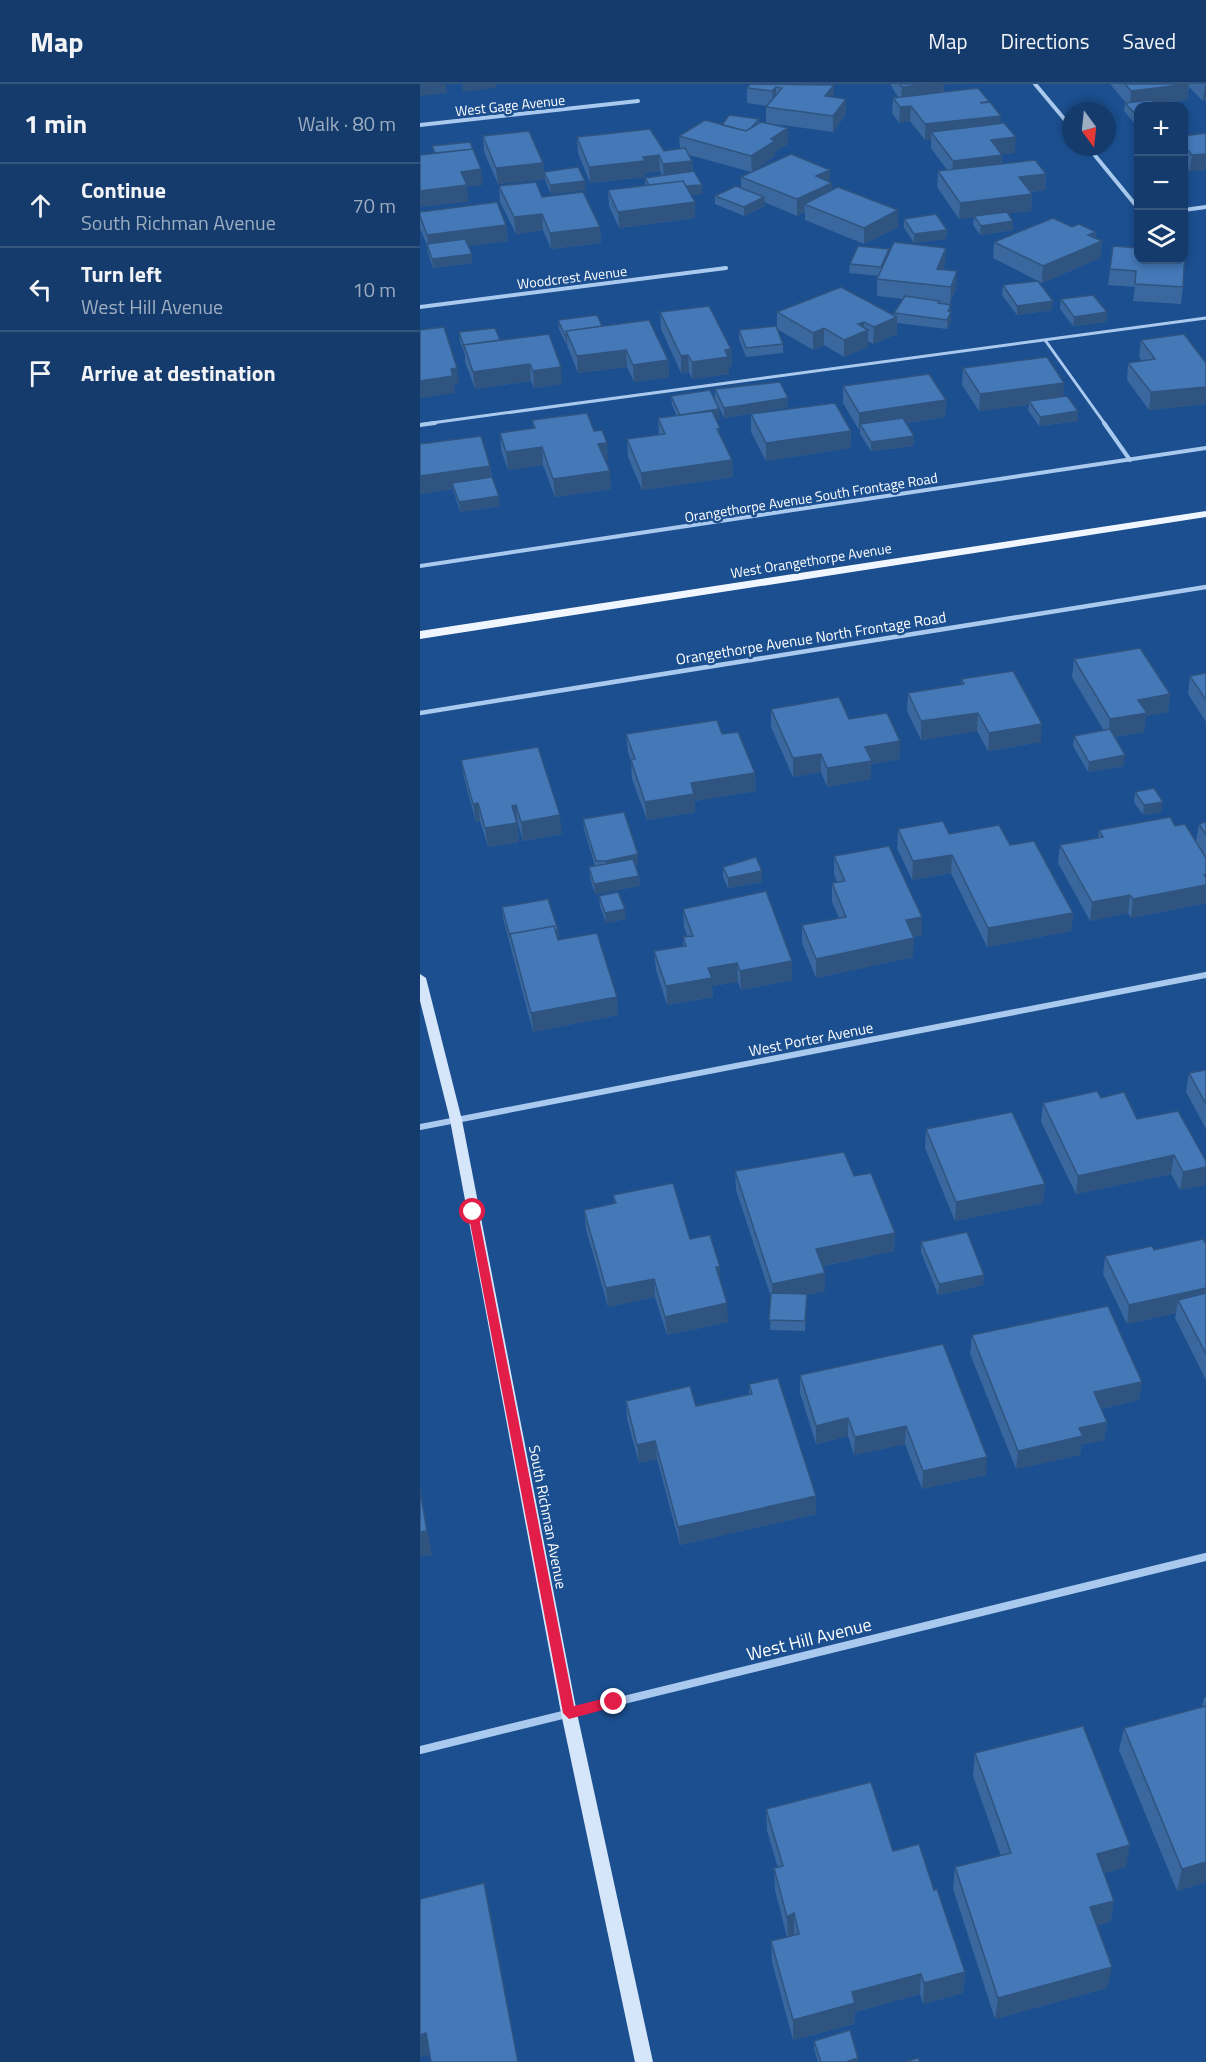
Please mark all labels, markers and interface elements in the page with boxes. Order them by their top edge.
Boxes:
text: Map [30,20,84,63]
text: Map [928,25,968,57]
text: Directions [1001,25,1090,57]
text: Saved [1123,25,1176,57]
street label: West Gage Avenue [454,89,566,121]
north arrow [1062,102,1116,156]
map controls [1134,102,1188,264]
button: + [1134,102,1188,156]
text: 1 min [24,104,87,143]
text: Walk · 80 m [298,108,396,139]
button: − [1134,156,1188,210]
text: Continue [81,173,166,207]
icon: ahead [24,189,57,222]
text: 70 m [352,190,396,221]
text: South Richman Avenue [81,207,276,238]
button: layers [1134,210,1188,264]
text: Turn left [81,257,162,291]
street label: Woodcrest Avenue [516,260,628,294]
icon: left [24,273,57,306]
text: 10 m [352,274,396,305]
text: West Hill Avenue [81,291,223,322]
text: Arrive at destination [81,356,276,390]
icon: arrive [24,357,57,390]
street label: Orangethorpe Avenue South Frontage Road [683,467,939,527]
street label: West Orangethorpe Avenue [729,537,893,583]
street label: Orangethorpe Avenue North Frontage Road [674,605,948,671]
street label: West Porter Avenue [747,1016,875,1062]
route start [459,1198,485,1224]
street label: South Richman Avenue [523,1443,573,1591]
street label: West Hill Avenue [744,1610,874,1668]
route end [600,1688,626,1714]

